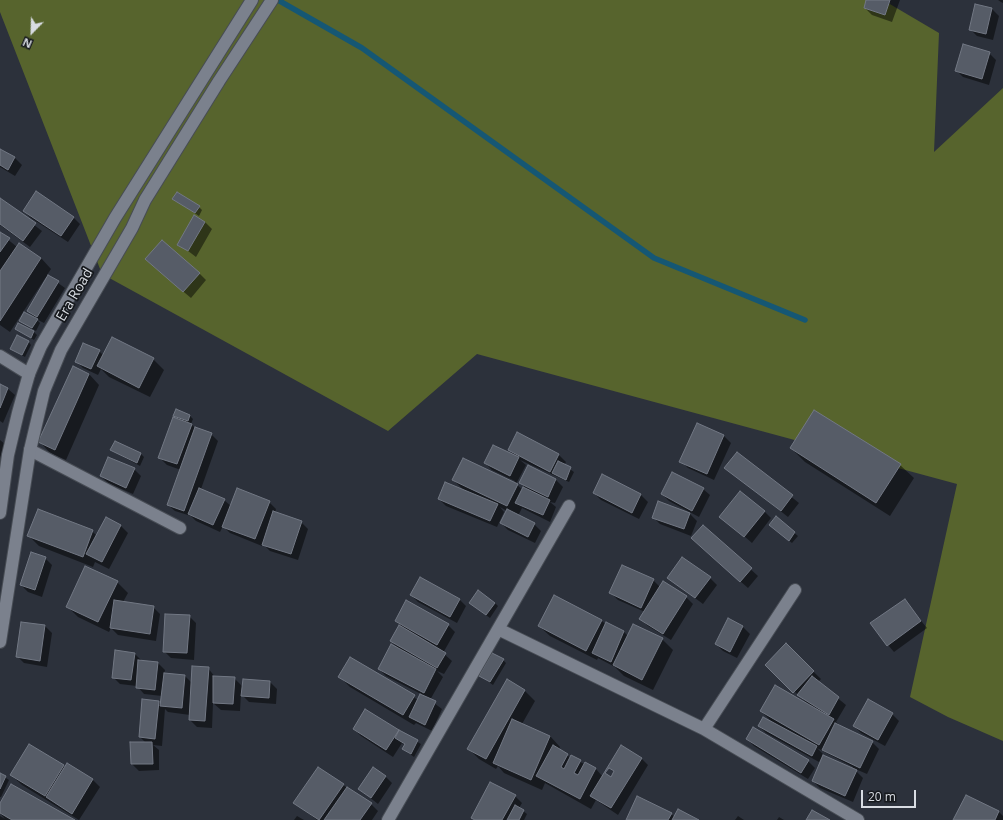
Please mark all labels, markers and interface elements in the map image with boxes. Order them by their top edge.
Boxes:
north arrow [12,12,52,52]
text: N [20,35,34,52]
street label: Era Road [53,266,97,324]
scale bar [863,782,918,808]
text: 20 m [868,788,896,805]

